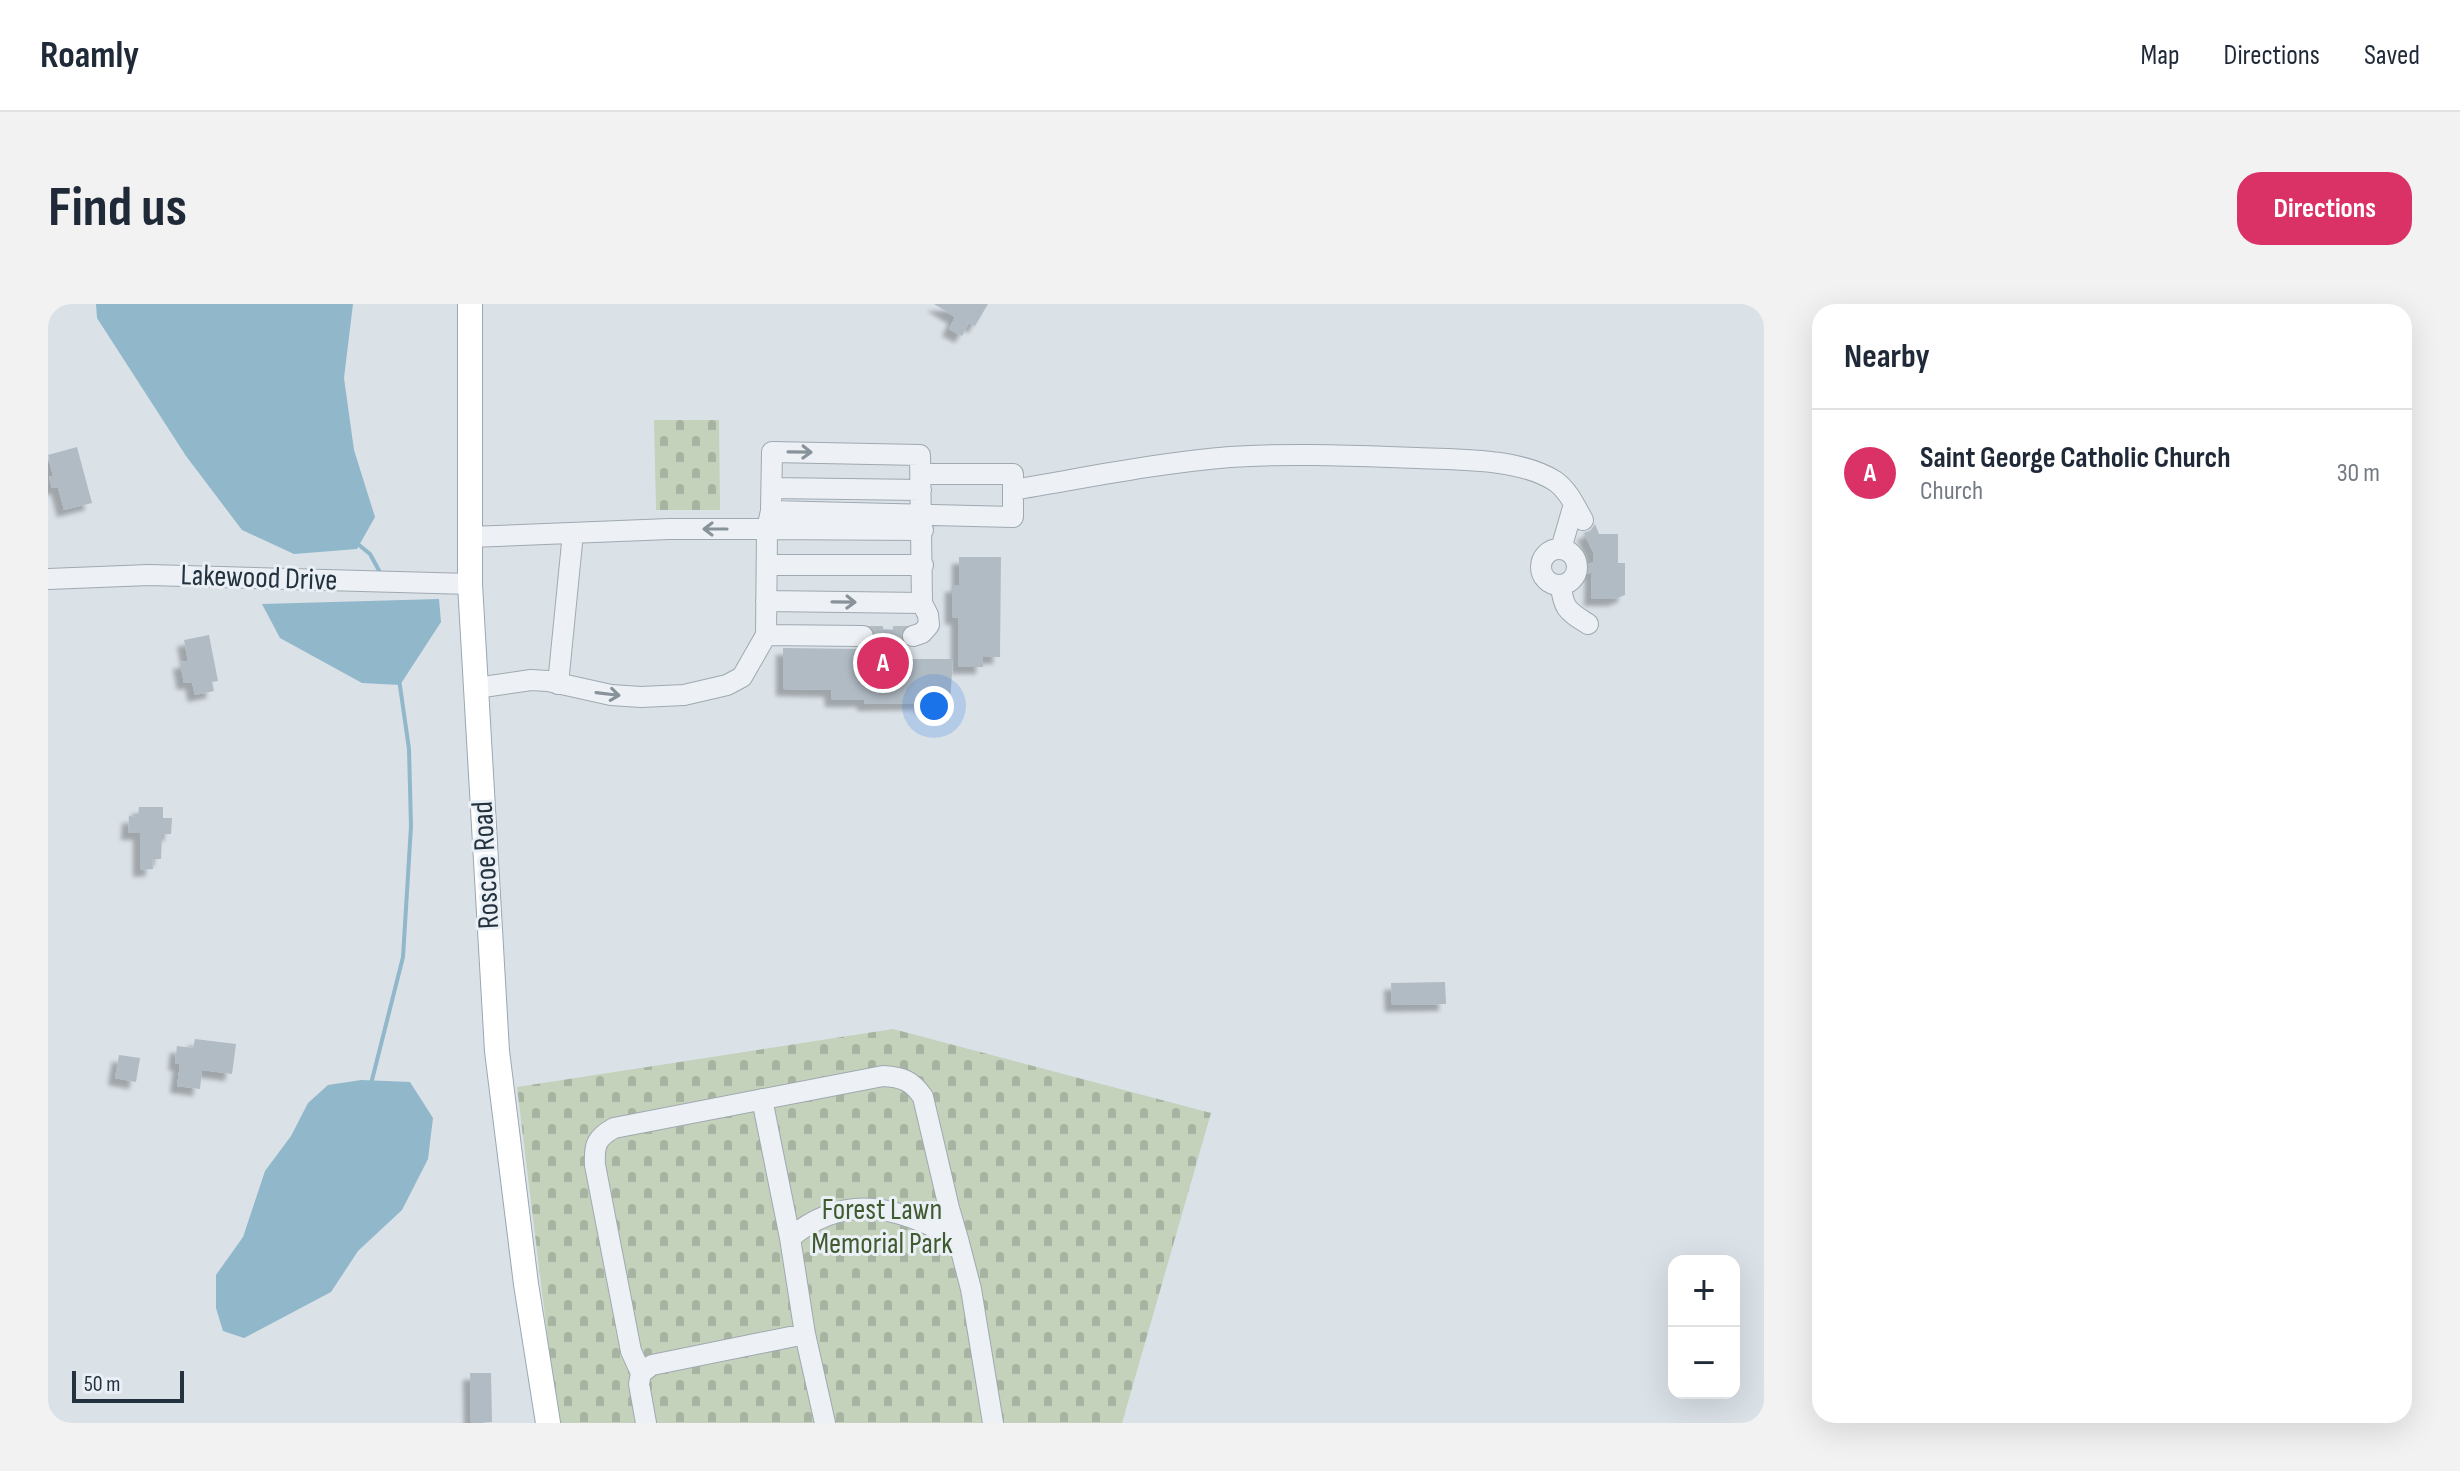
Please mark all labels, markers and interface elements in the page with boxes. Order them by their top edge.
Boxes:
text: Roamly [40,33,139,78]
text: Map [2141,39,2180,72]
text: Directions [2224,39,2320,72]
text: Saved [2364,39,2420,72]
button: Directions [2237,172,2412,245]
text: Find us [48,175,187,242]
text: Nearby [1844,336,1930,377]
text: Saint George Catholic Church [1920,440,2231,476]
one-way arrow [786,445,813,460]
text: A [1864,458,1876,489]
text: 30 m [2337,458,2380,489]
text: Church [1920,476,1983,507]
one-way arrow [702,521,729,537]
street label: Lakewood Drive [180,557,338,599]
one-way arrow [830,594,857,610]
pin: A [857,633,909,693]
your location [914,686,954,726]
one-way arrow [595,687,620,702]
street label: Roscoe Road [465,800,507,930]
park label: Forest Lawn Memorial Park [811,1192,953,1262]
map controls [1668,1255,1740,1399]
button: + [1668,1255,1740,1327]
button: − [1668,1327,1740,1399]
scale bar [72,1367,184,1403]
text: 50 m [84,1371,120,1398]

